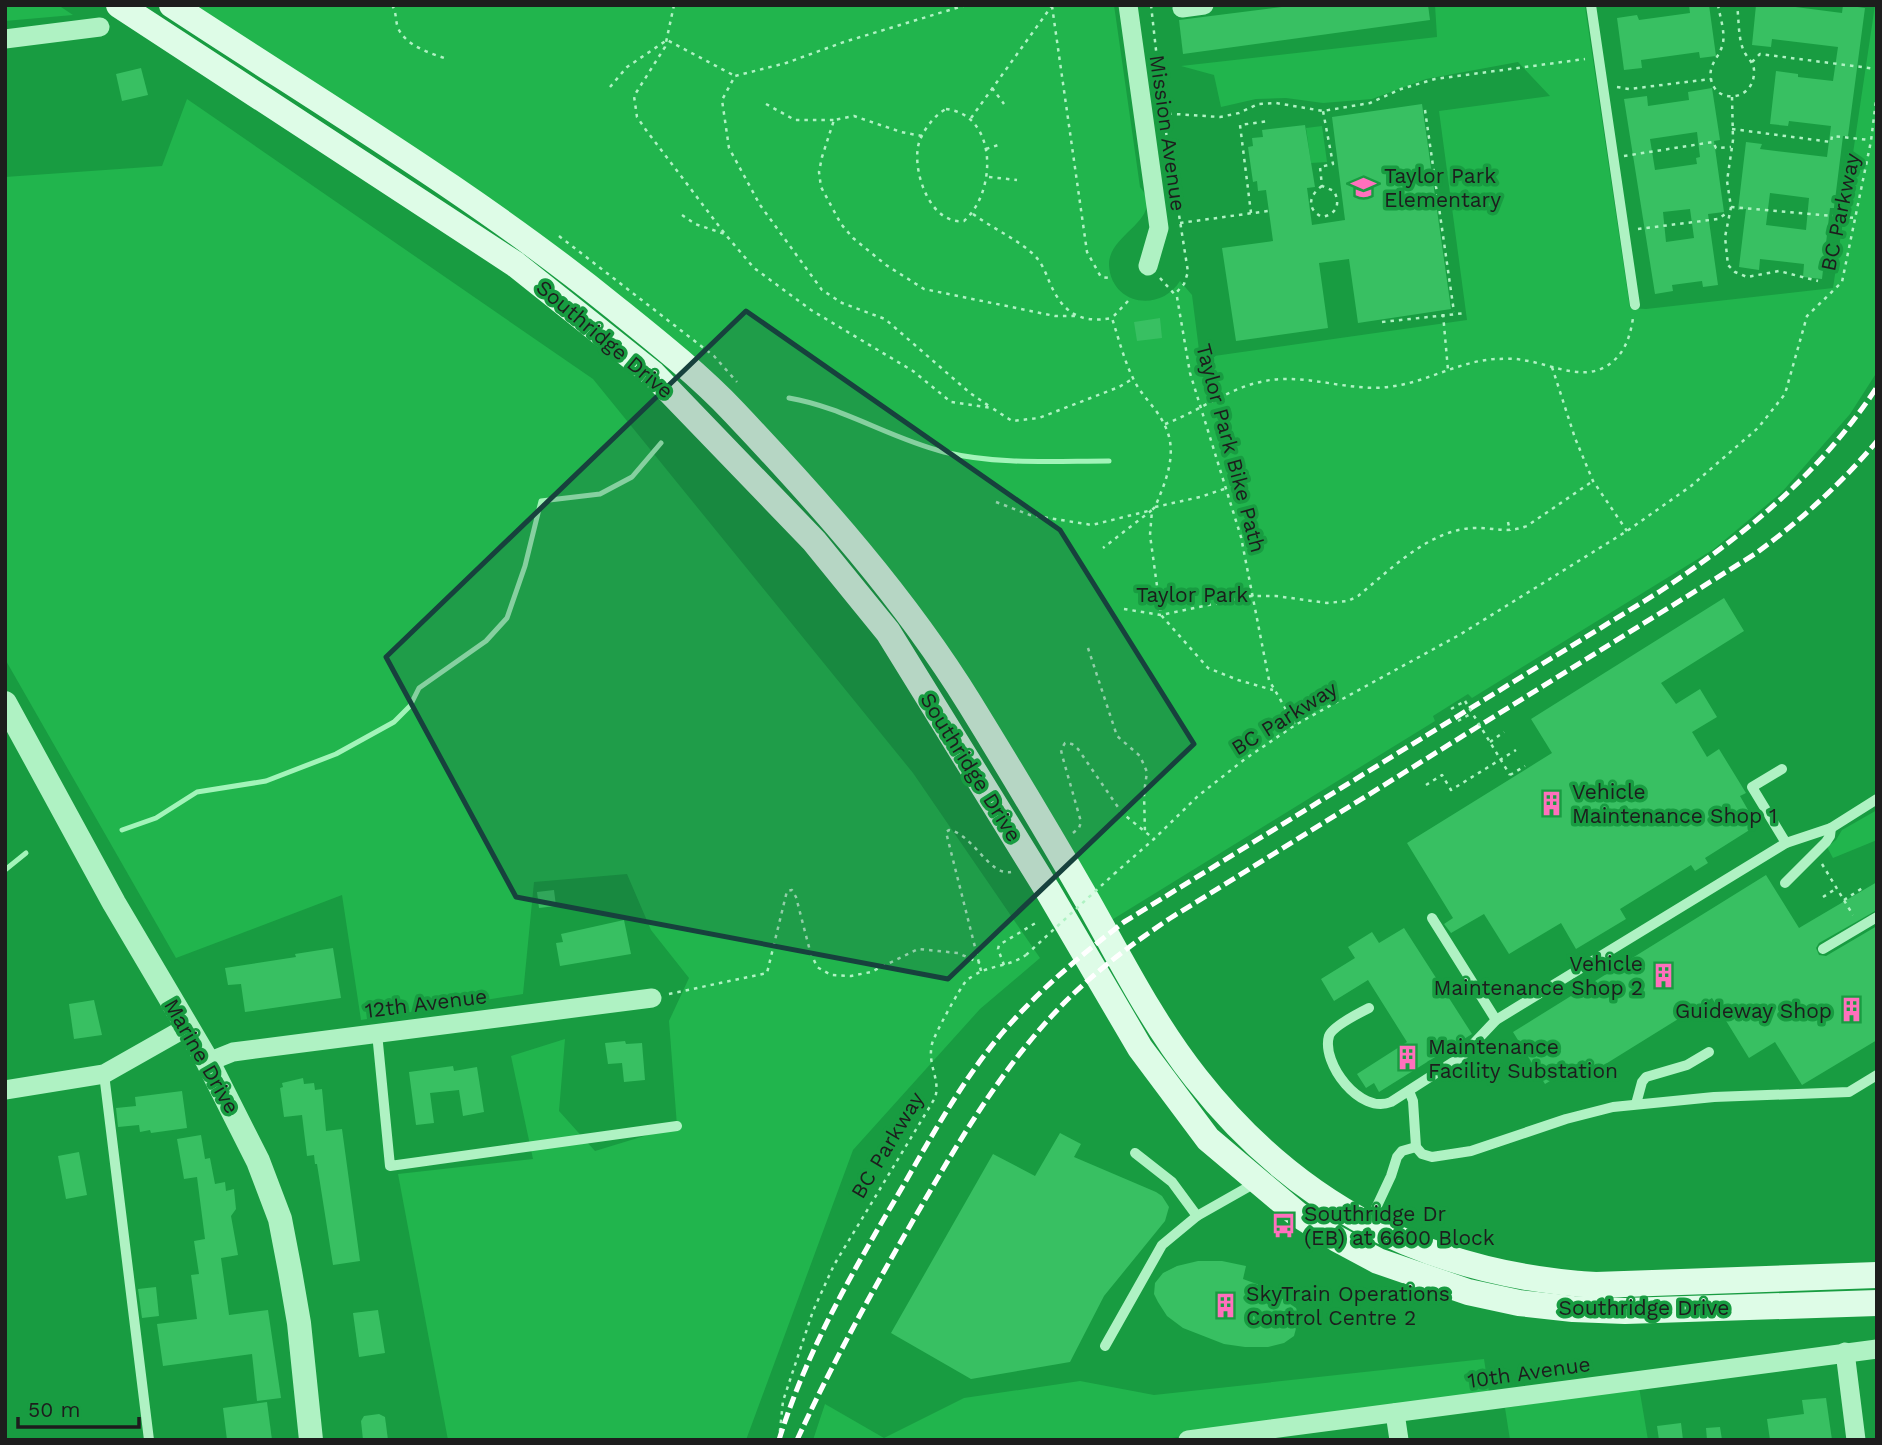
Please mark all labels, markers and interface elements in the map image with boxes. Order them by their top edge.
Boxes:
street label: Mission Avenue [1145,53,1191,213]
street label: BC Parkway [1815,151,1865,273]
place label: Taylor Park Elementary [1384,163,1501,212]
school or university icon: Taylor Park Elementary [1350,173,1378,201]
street label: Southridge Drive [532,275,678,403]
street label: Taylor Park Bike Path [1191,341,1271,555]
park label: Taylor Park [1136,582,1248,607]
street label: BC Parkway [1227,676,1342,760]
street label: Southridge Drive [915,688,1027,846]
place label: Vehicle Maintenance Shop 1 [1572,779,1777,828]
building icon: Vehicle Maintenance Shop 1 [1538,789,1566,817]
place label: Vehicle Maintenance Shop 2 [1433,951,1643,1000]
building icon: Vehicle Maintenance Shop 2 [1649,961,1677,989]
street label: 12th Avenue [364,983,488,1023]
street label: Marine Drive [159,994,245,1118]
building icon: Guideway Shop [1838,996,1866,1024]
place label: Guideway Shop [1675,998,1832,1023]
place label: Maintenance Facility Substation [1428,1034,1618,1083]
building icon: Maintenance Facility Substation [1394,1044,1422,1072]
street label: BC Parkway [845,1087,929,1203]
place label: Southridge Dr (EB) at 6600 Block [1304,1201,1495,1250]
bus stop icon: Southridge Dr (EB) at 6600 Block [1270,1211,1298,1239]
place label: SkyTrain Operations Control Centre 2 [1246,1281,1450,1330]
building icon: SkyTrain Operations Control Centre 2 [1212,1291,1240,1319]
street label: Southridge Drive [1559,1295,1729,1320]
street label: 10th Avenue [1466,1351,1592,1393]
scale bar [18,1386,138,1430]
text: 50 m [28,1397,80,1422]

